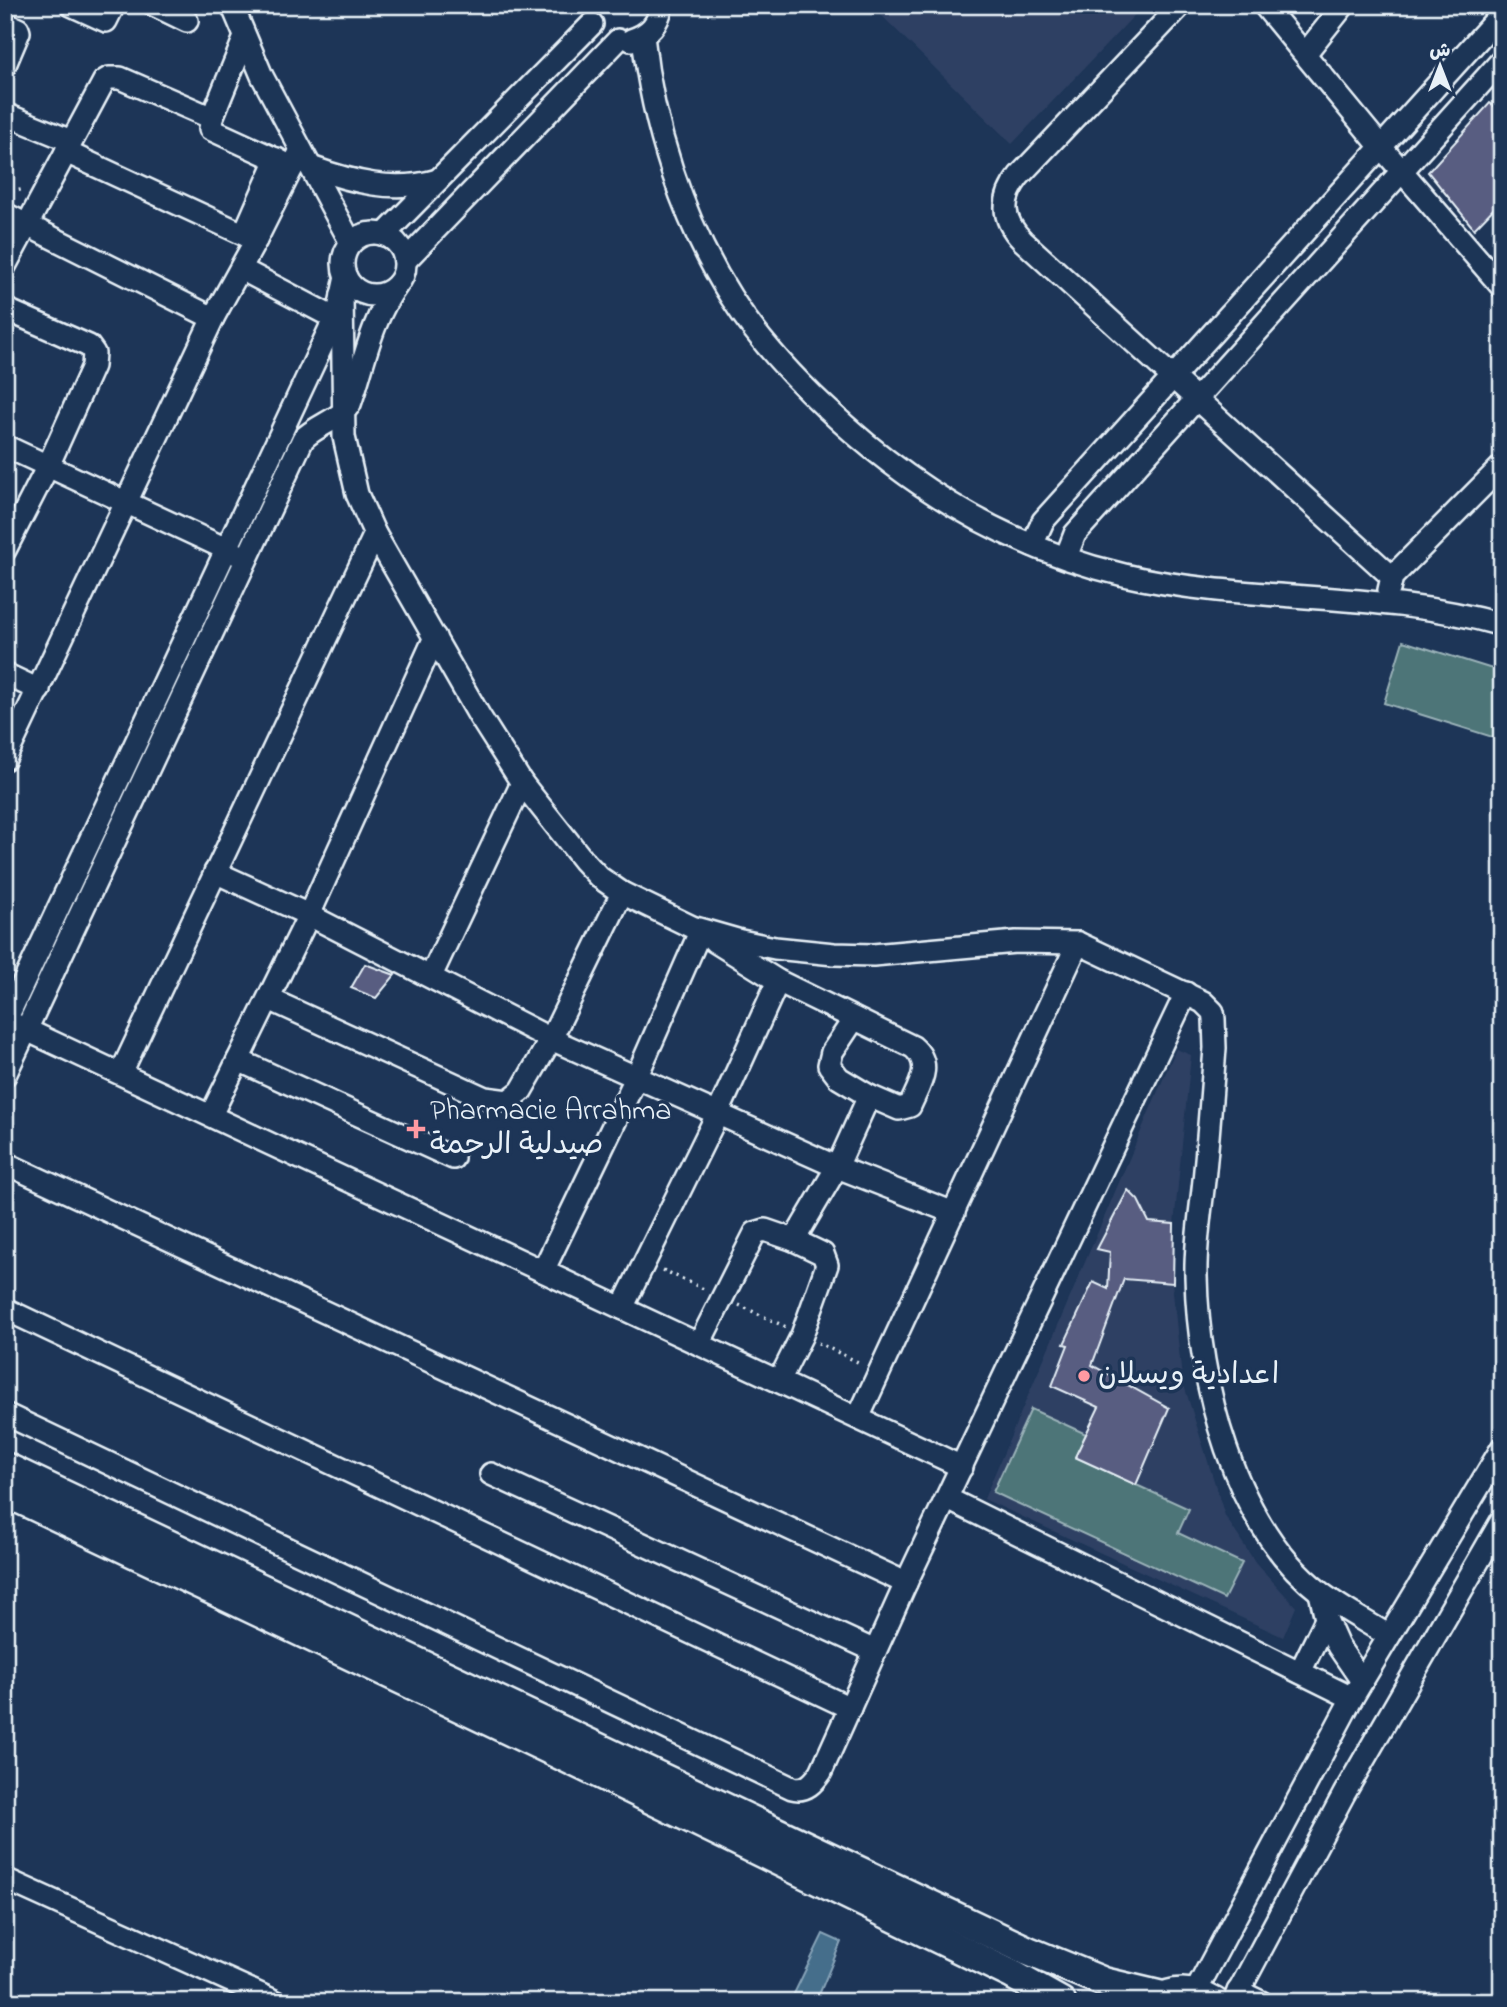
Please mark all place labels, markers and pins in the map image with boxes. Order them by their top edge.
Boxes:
place label: Pharmacie Arrahma صيدلية الرحمة [430,1090,671,1168]
marker: Pharmacie Arrahma صيدلية الرحمة [408,1121,424,1137]
place label: اعدادية ويسلان [1098,1354,1279,1398]
marker: اعدادية ويسلان [1076,1368,1092,1384]

